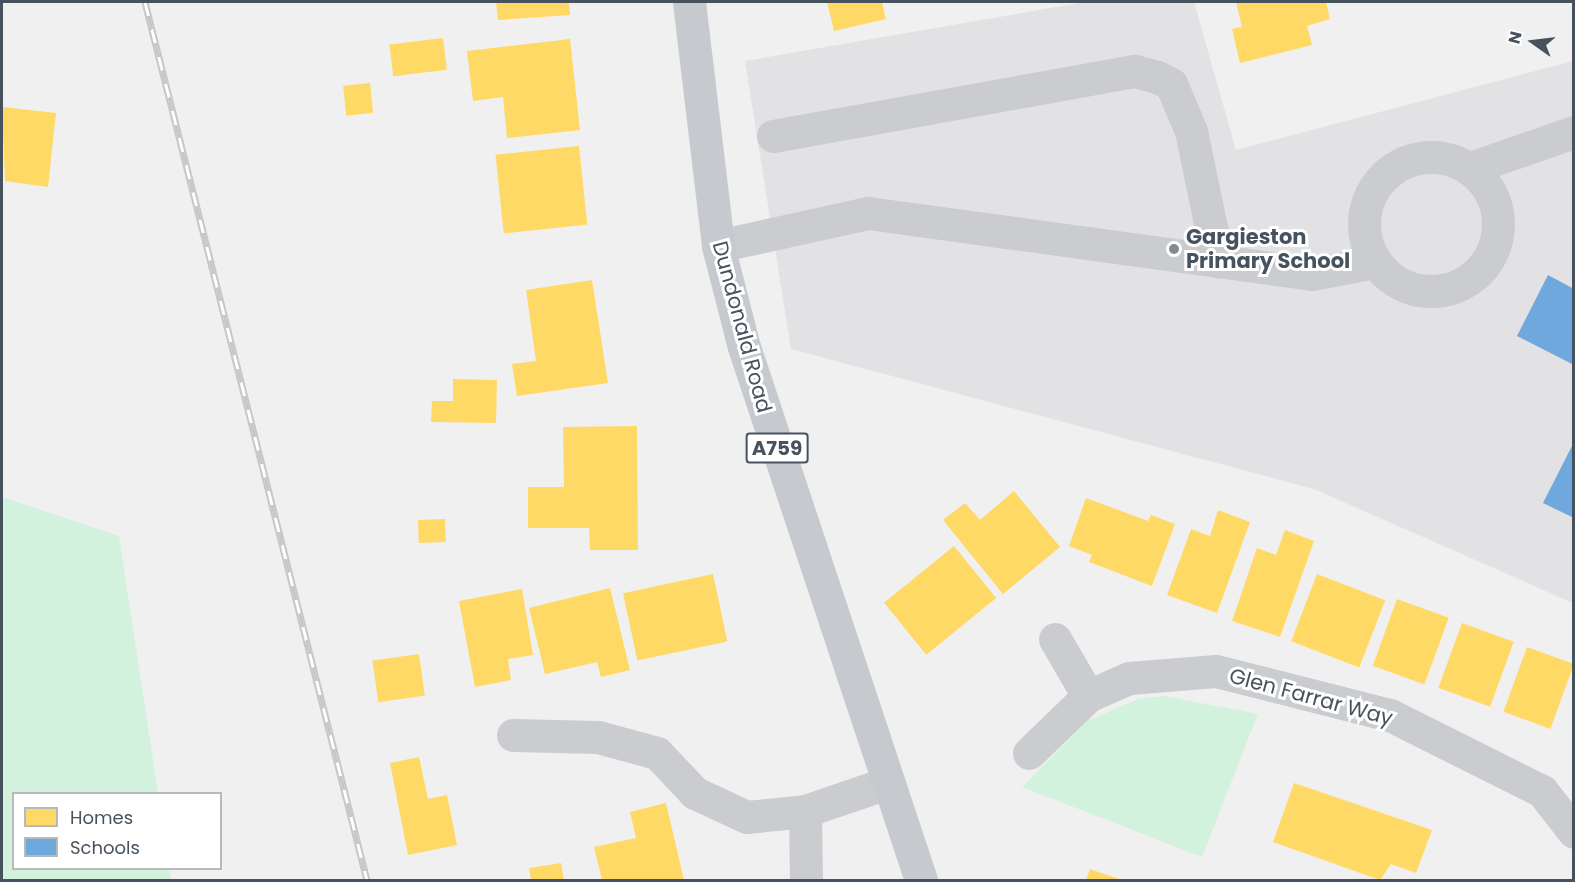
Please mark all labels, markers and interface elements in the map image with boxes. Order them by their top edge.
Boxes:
north arrow [1503,12,1563,72]
text: N [1502,29,1528,46]
place label: Gargieston Primary School [1186,224,1350,274]
street label: Dundonald Road [707,238,777,416]
marker: Gargieston Primary School [1167,242,1181,256]
road number: A759 [746,431,808,465]
street label: Glen Farrar Way [1227,663,1395,731]
legend [12,792,222,870]
text: Homes [70,805,133,830]
text: Schools [70,835,140,860]

